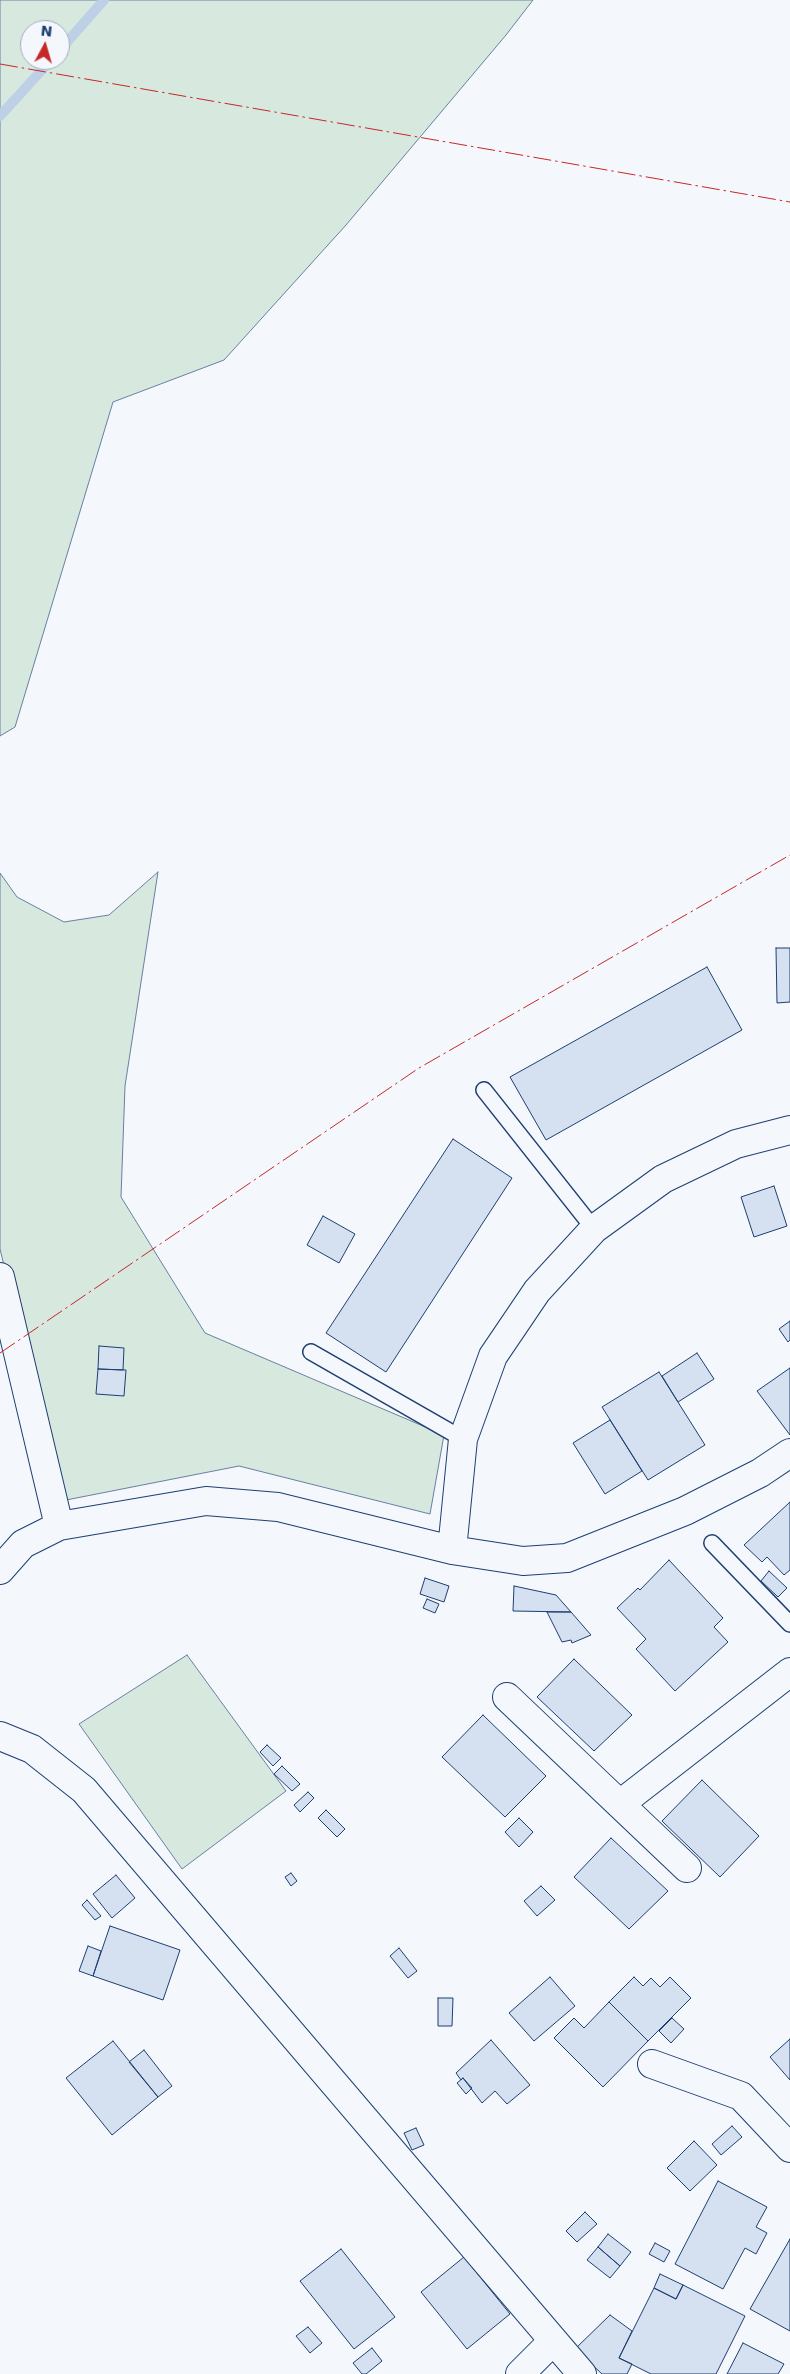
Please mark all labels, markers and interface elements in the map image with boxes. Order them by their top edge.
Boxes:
north arrow [20,20,70,70]
text: N [40,23,53,40]

